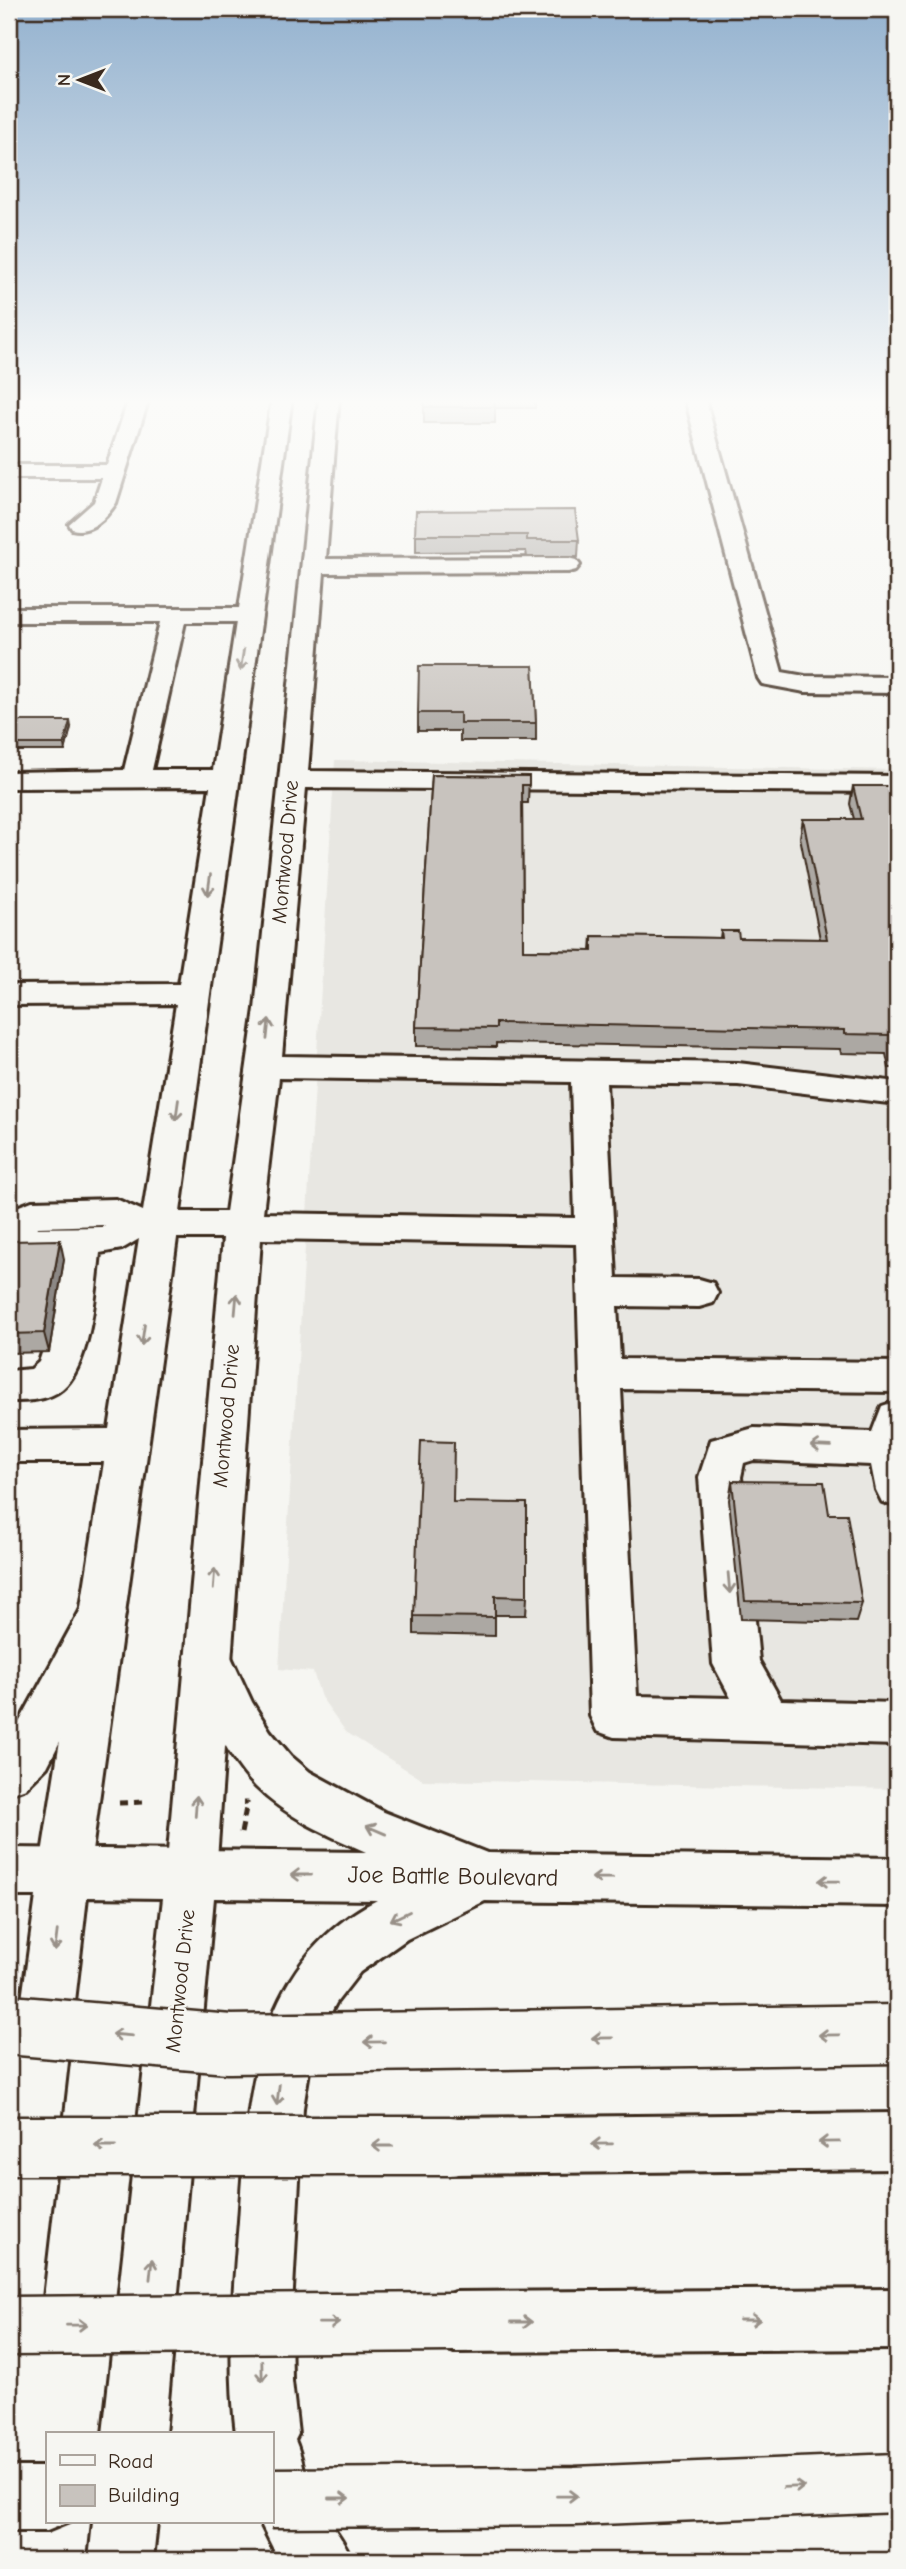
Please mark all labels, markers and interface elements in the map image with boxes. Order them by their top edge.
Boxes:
north arrow [46,46,116,116]
text: N [53,74,75,86]
one-way arrow [236,648,249,670]
street label: Montwood Drive [267,779,303,925]
one-way arrow [203,873,216,895]
one-way arrow [262,1018,275,1041]
one-way arrow [170,1098,183,1121]
one-way arrow [230,1293,243,1315]
one-way arrow [137,1323,150,1346]
street label: Montwood Drive [208,1343,244,1489]
one-way arrow [809,1440,832,1453]
one-way arrow [208,1568,221,1591]
one-way arrow [723,1571,736,1594]
one-way arrow [190,1795,203,1818]
one-way arrow [366,1823,388,1836]
street label: Joe Battle Boulevard [347,1860,559,1892]
one-way arrow [289,1868,312,1882]
one-way arrow [590,1871,613,1885]
one-way arrow [818,1875,841,1888]
street label: Montwood Drive [161,1908,199,2054]
one-way arrow [390,1909,411,1923]
one-way arrow [49,1929,62,1951]
one-way arrow [112,2028,134,2041]
one-way arrow [818,2028,841,2042]
one-way arrow [590,2032,613,2045]
one-way arrow [363,2035,386,2048]
one-way arrow [271,2083,284,2106]
one-way arrow [818,2135,841,2149]
one-way arrow [590,2138,613,2151]
one-way arrow [94,2139,117,2153]
one-way arrow [370,2139,393,2153]
one-way arrow [145,2258,158,2281]
one-way arrow [738,2313,761,2327]
one-way arrow [511,2315,534,2329]
one-way arrow [317,2316,340,2330]
one-way arrow [65,2319,88,2332]
one-way arrow [255,2359,269,2382]
legend [46,2432,273,2524]
text: Road [108,2449,153,2473]
one-way arrow [783,2481,806,2494]
text: Building [108,2483,180,2507]
one-way arrow [555,2490,578,2503]
one-way arrow [328,2491,351,2505]

